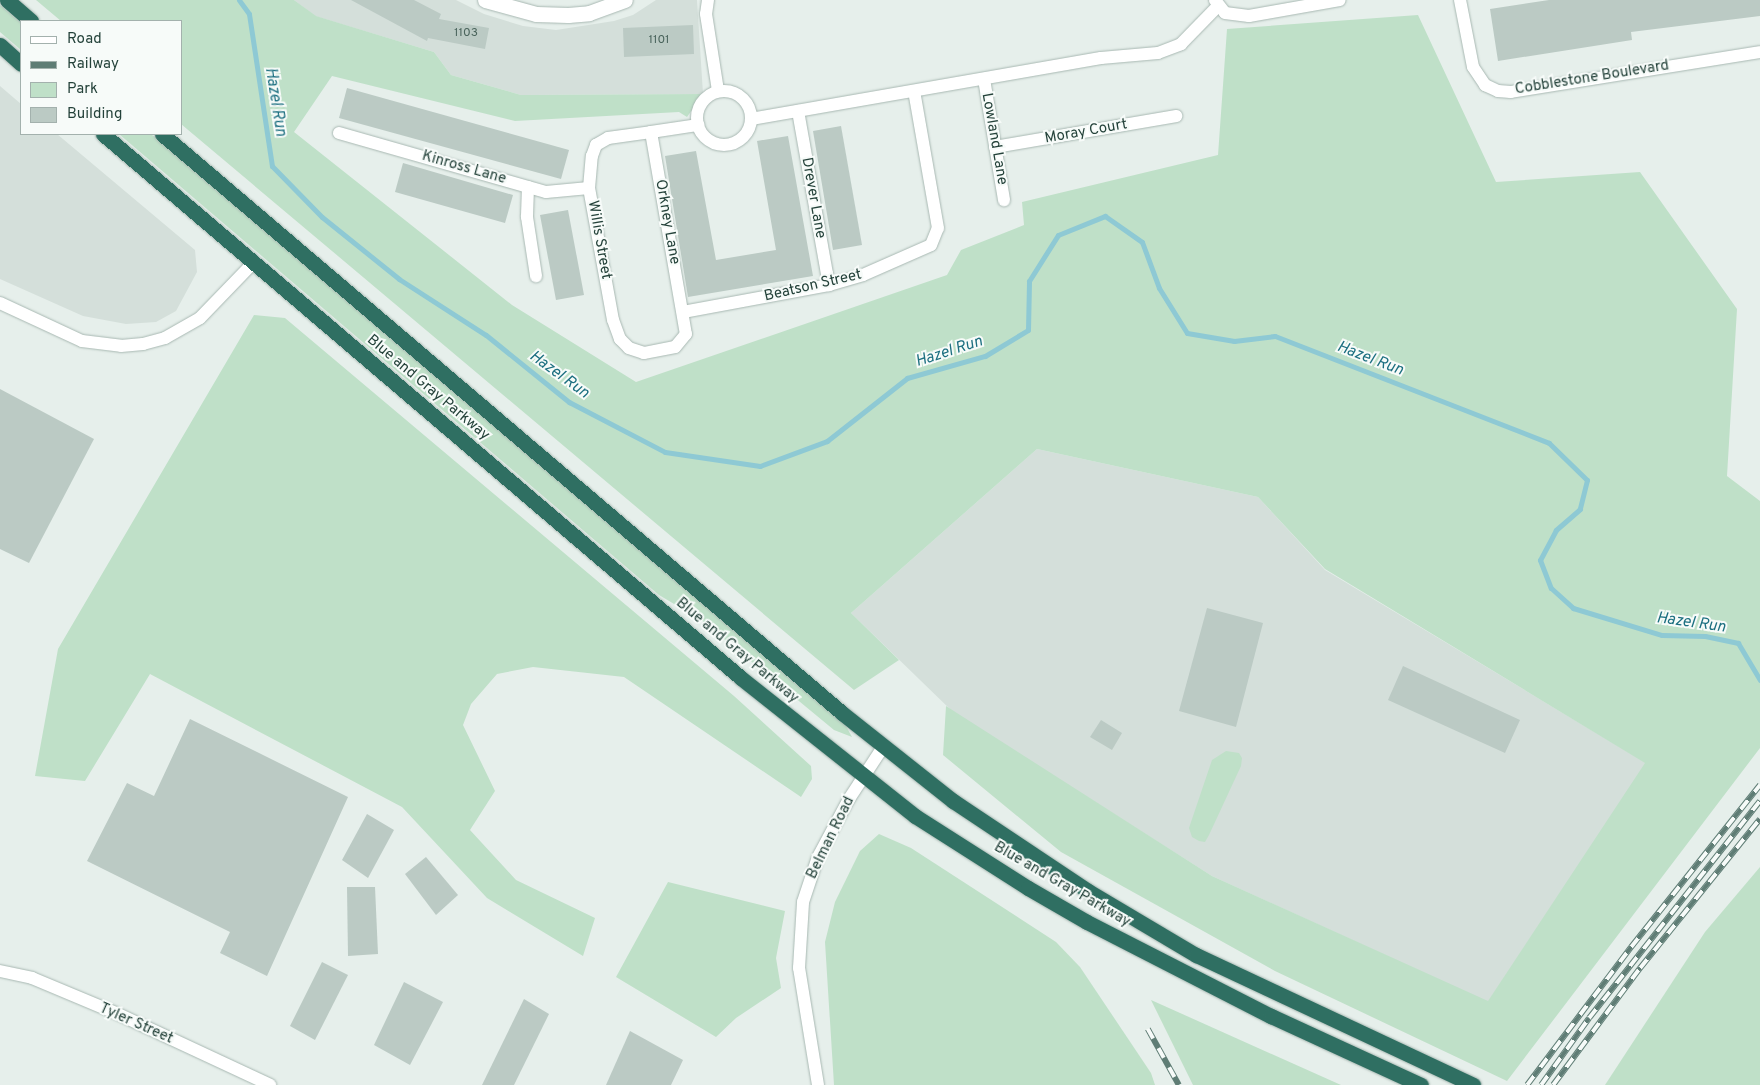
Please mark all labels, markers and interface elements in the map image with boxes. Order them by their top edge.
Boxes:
legend [20,20,182,135]
house number: 1103 [454,27,478,41]
text: Road [67,30,102,49]
house number: 1101 [648,34,670,48]
text: Railway [67,55,119,74]
street label: Cobblestone Boulevard [1514,57,1670,99]
water label: Hazel Run [260,66,290,138]
text: Park [67,80,98,99]
street label: Lowland Lane [977,92,1011,186]
text: Building [67,105,122,124]
street label: Moray Court [1043,116,1129,148]
street label: Kinross Lane [420,147,508,189]
street label: Drever Lane [797,156,829,240]
street label: Orkney Lane [651,178,683,266]
street label: Willis Street [583,199,615,281]
street label: Beatson Street [762,266,864,306]
street label: Blue and Gray Parkway [363,331,493,445]
water label: Hazel Run [913,332,985,372]
water label: Hazel Run [1334,338,1406,380]
water label: Hazel Run [525,347,593,403]
street label: Blue and Gray Parkway [672,594,802,708]
water label: Hazel Run [1655,609,1727,637]
street label: Belman Road [803,794,859,882]
street label: Blue and Gray Parkway [991,839,1133,931]
street label: Tyler Street [96,1000,176,1048]

